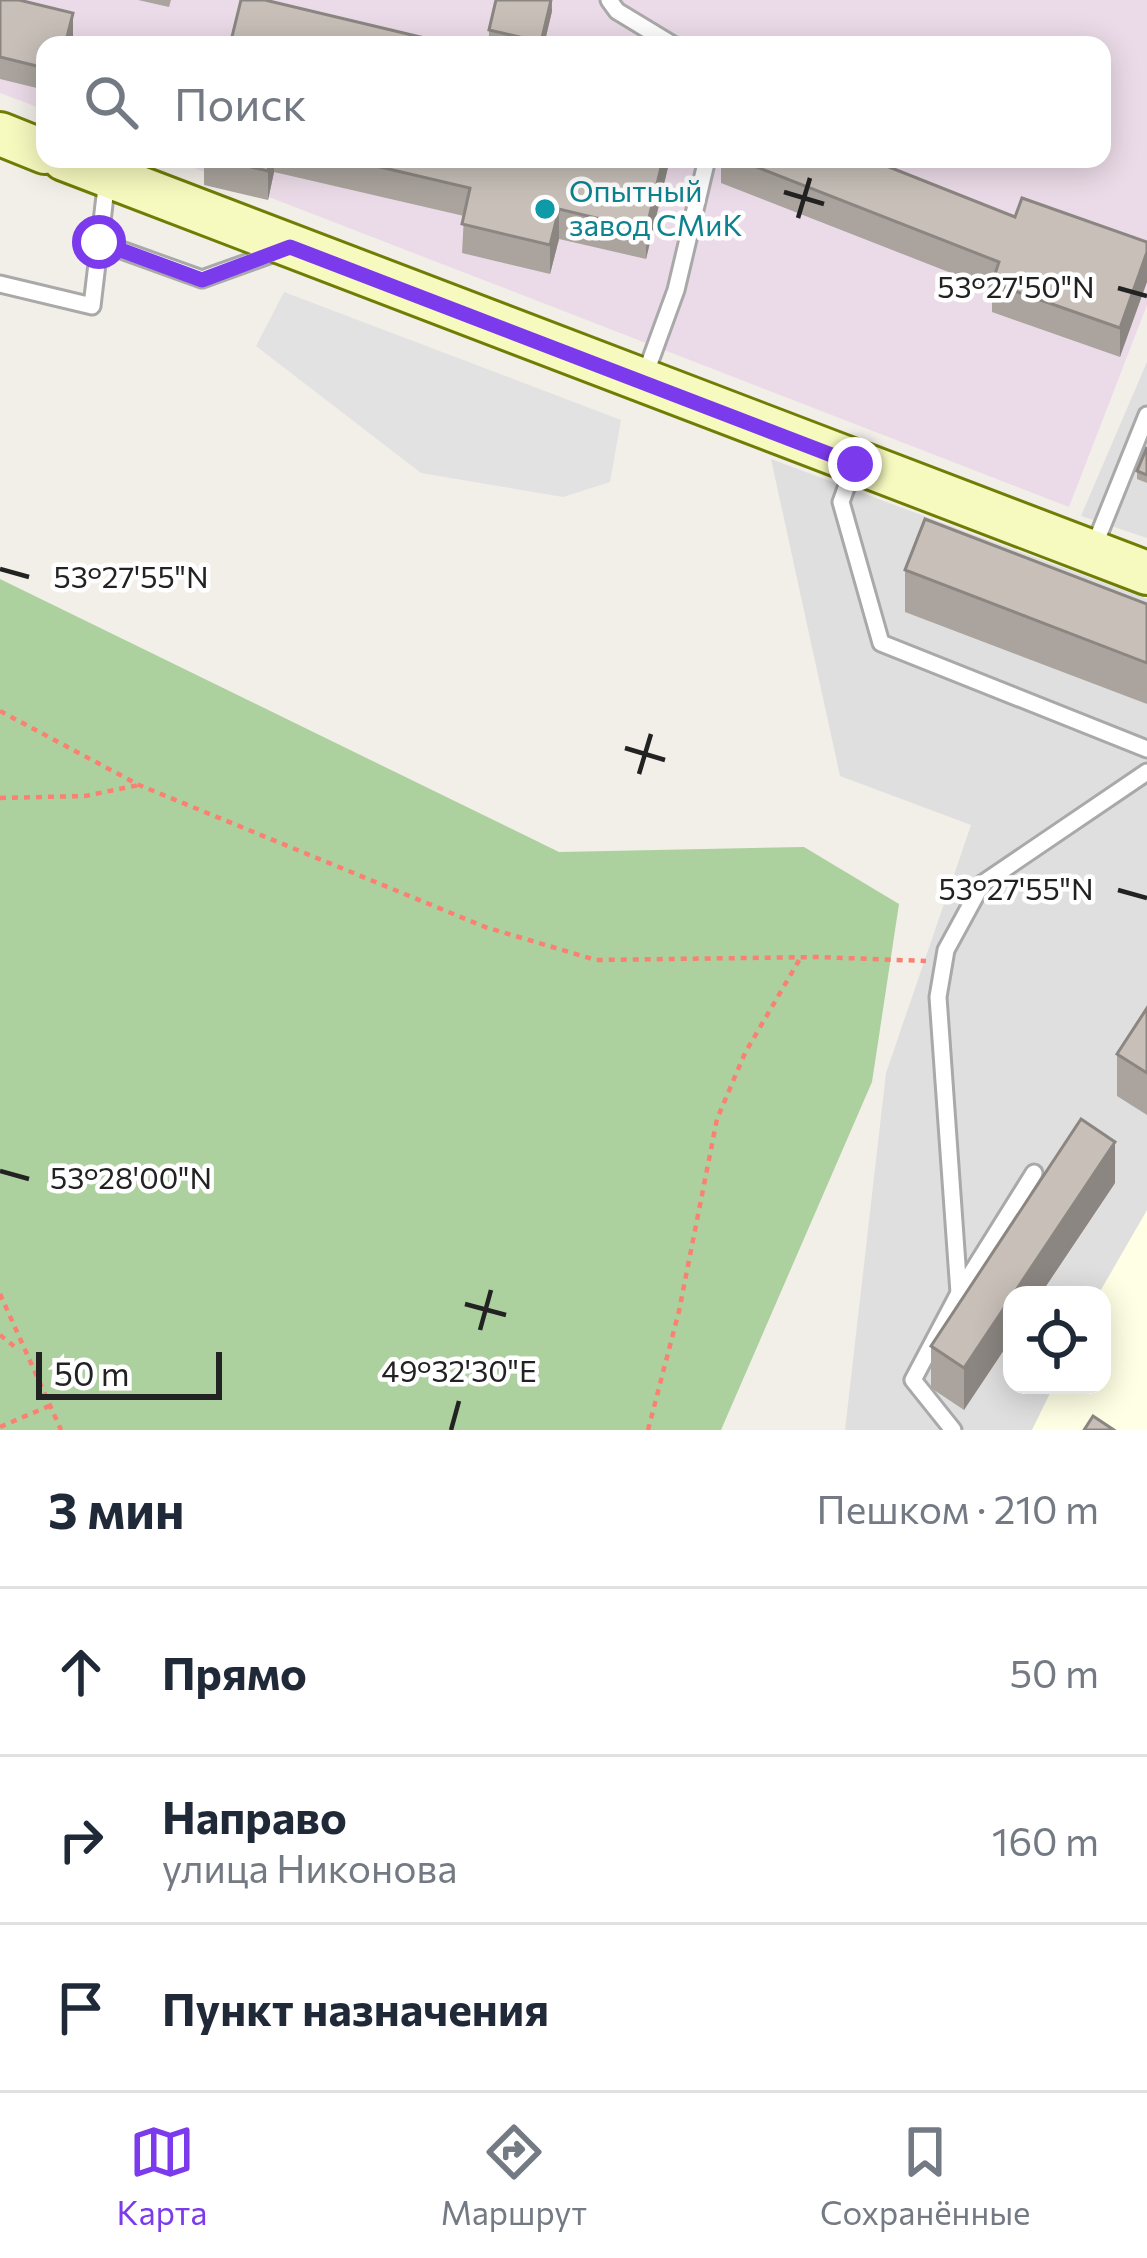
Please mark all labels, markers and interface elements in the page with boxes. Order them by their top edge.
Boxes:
search box [36,36,1111,168]
icon: search [78,69,144,135]
text: Поиск [174,75,307,130]
place label: Опытный завод СМиК [569,171,743,242]
marker: Опытный завод СМиК [532,196,558,222]
route start [72,215,126,269]
text: 53°27'50"N [937,267,1095,304]
route end [828,437,882,491]
text: 53°27'55"N [53,557,209,594]
text: 53°27'55"N [938,869,1094,906]
text: 53°28'00"N [50,1158,212,1195]
map controls [1003,1286,1111,1394]
button: locate [1003,1286,1111,1394]
scale bar [36,1346,222,1399]
text: 49°32'30"E [381,1351,537,1388]
text: 50 m [54,1352,130,1393]
text: 3 мин [48,1477,184,1540]
text: Пешком · 210 m [817,1484,1099,1532]
icon: ahead [48,1639,114,1705]
text: Прямо [162,1644,307,1699]
text: 50 m [1010,1648,1099,1696]
text: Направо [162,1788,347,1843]
icon: right [48,1807,114,1873]
text: 160 m [992,1816,1099,1864]
text: улица Никонова [162,1843,457,1891]
icon: arrive [48,1975,114,2041]
text: Пункт назначения [162,1980,549,2035]
tab: Карта [116,2119,207,2232]
tab: Маршрут [440,2119,587,2232]
tab: Сохранённые [820,2119,1031,2232]

